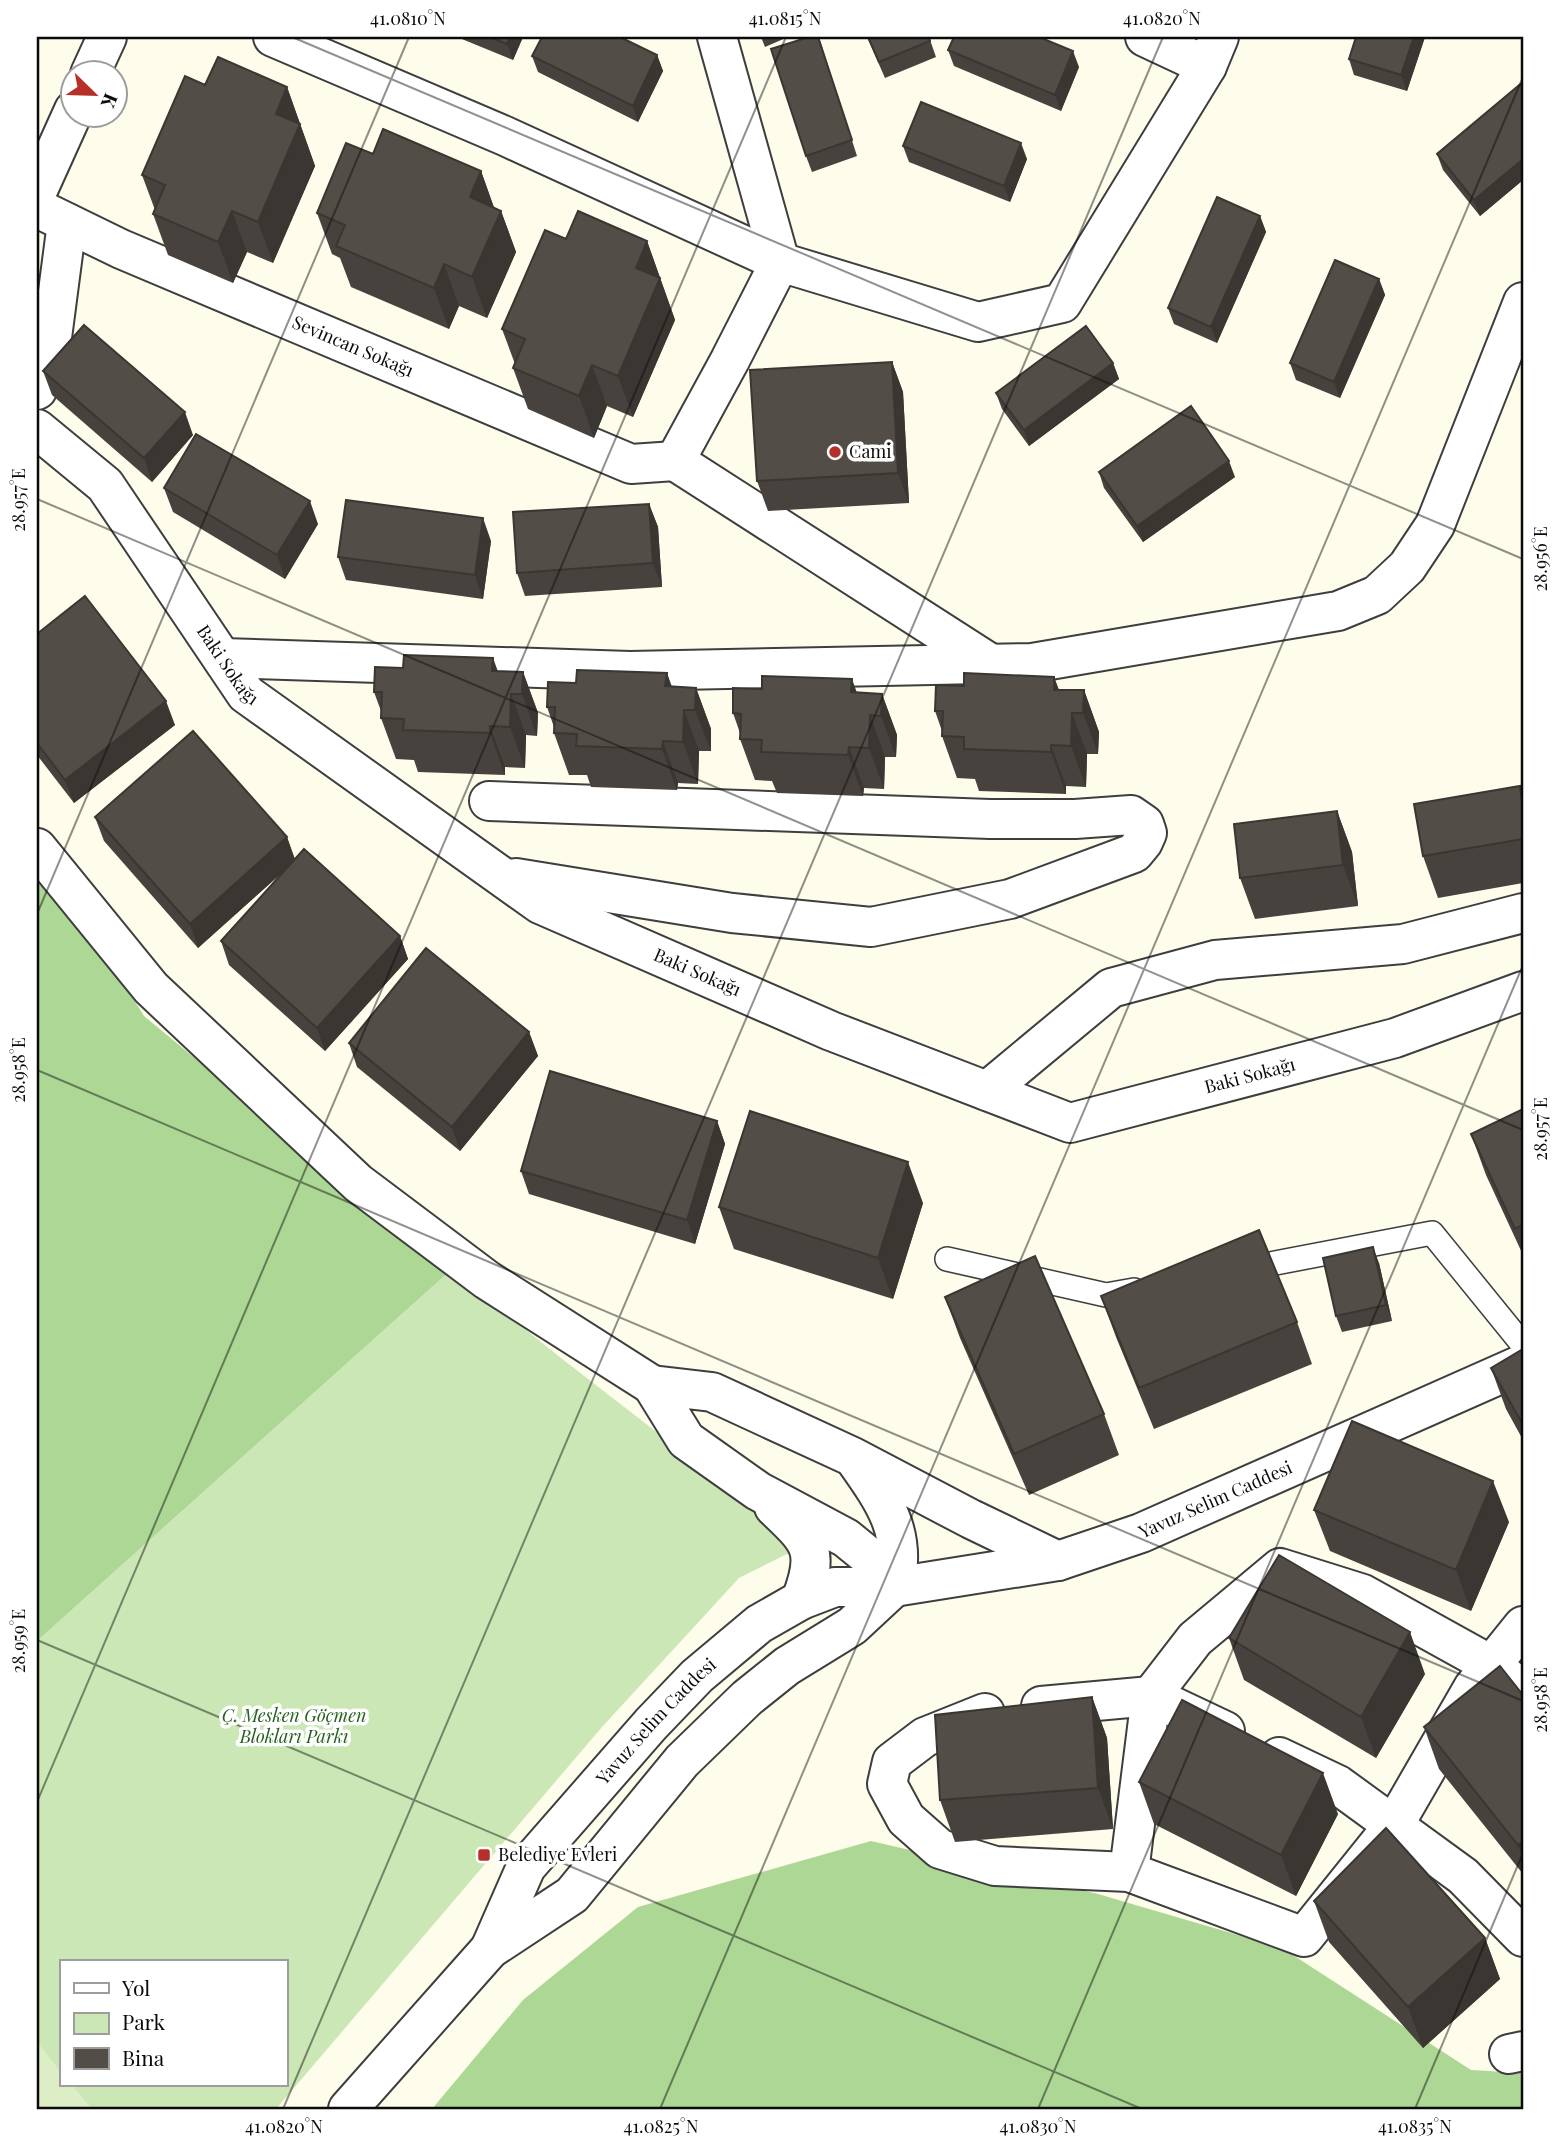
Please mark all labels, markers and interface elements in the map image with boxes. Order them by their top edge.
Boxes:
text: 41.0810°N [370,6,446,30]
text: 41.0815°N [749,6,822,30]
text: 41.0820°N [1123,6,1201,30]
north arrow [60,60,130,130]
text: K [96,90,125,113]
street label: Sevincan Sokağı [289,310,417,382]
place label: Cami [849,439,892,463]
marker: Cami [827,444,843,460]
text: 28.957°E [6,468,30,532]
text: 28.956°E [1528,526,1552,592]
street label: Baki Sokağı [192,620,263,710]
street label: Baki Sokağı [650,942,745,1001]
text: 28.958°E [6,1037,30,1103]
street label: Baki Sokağı [1202,1052,1298,1098]
text: 28.957°E [1528,1097,1552,1161]
street label: Yavuz Selim Caddesi [1134,1455,1296,1544]
text: 28.959°E [6,1609,30,1673]
street label: Yavuz Selim Caddesi [590,1652,721,1790]
text: 28.958°E [1528,1667,1552,1733]
park label: Ç. Mesken Göçmen Blokları Parkı [222,1703,366,1748]
place label: Belediye Evleri [498,1842,617,1866]
marker: Belediye Evleri [476,1847,492,1863]
legend [60,1960,287,2086]
text: Yol [121,1973,150,2001]
text: Park [122,2007,166,2035]
text: Bina [122,2043,165,2071]
text: 41.0820°N [245,2114,323,2138]
text: 41.0825°N [624,2114,699,2138]
text: 41.0830°N [999,2114,1077,2138]
text: 41.0835°N [1378,2114,1452,2138]

